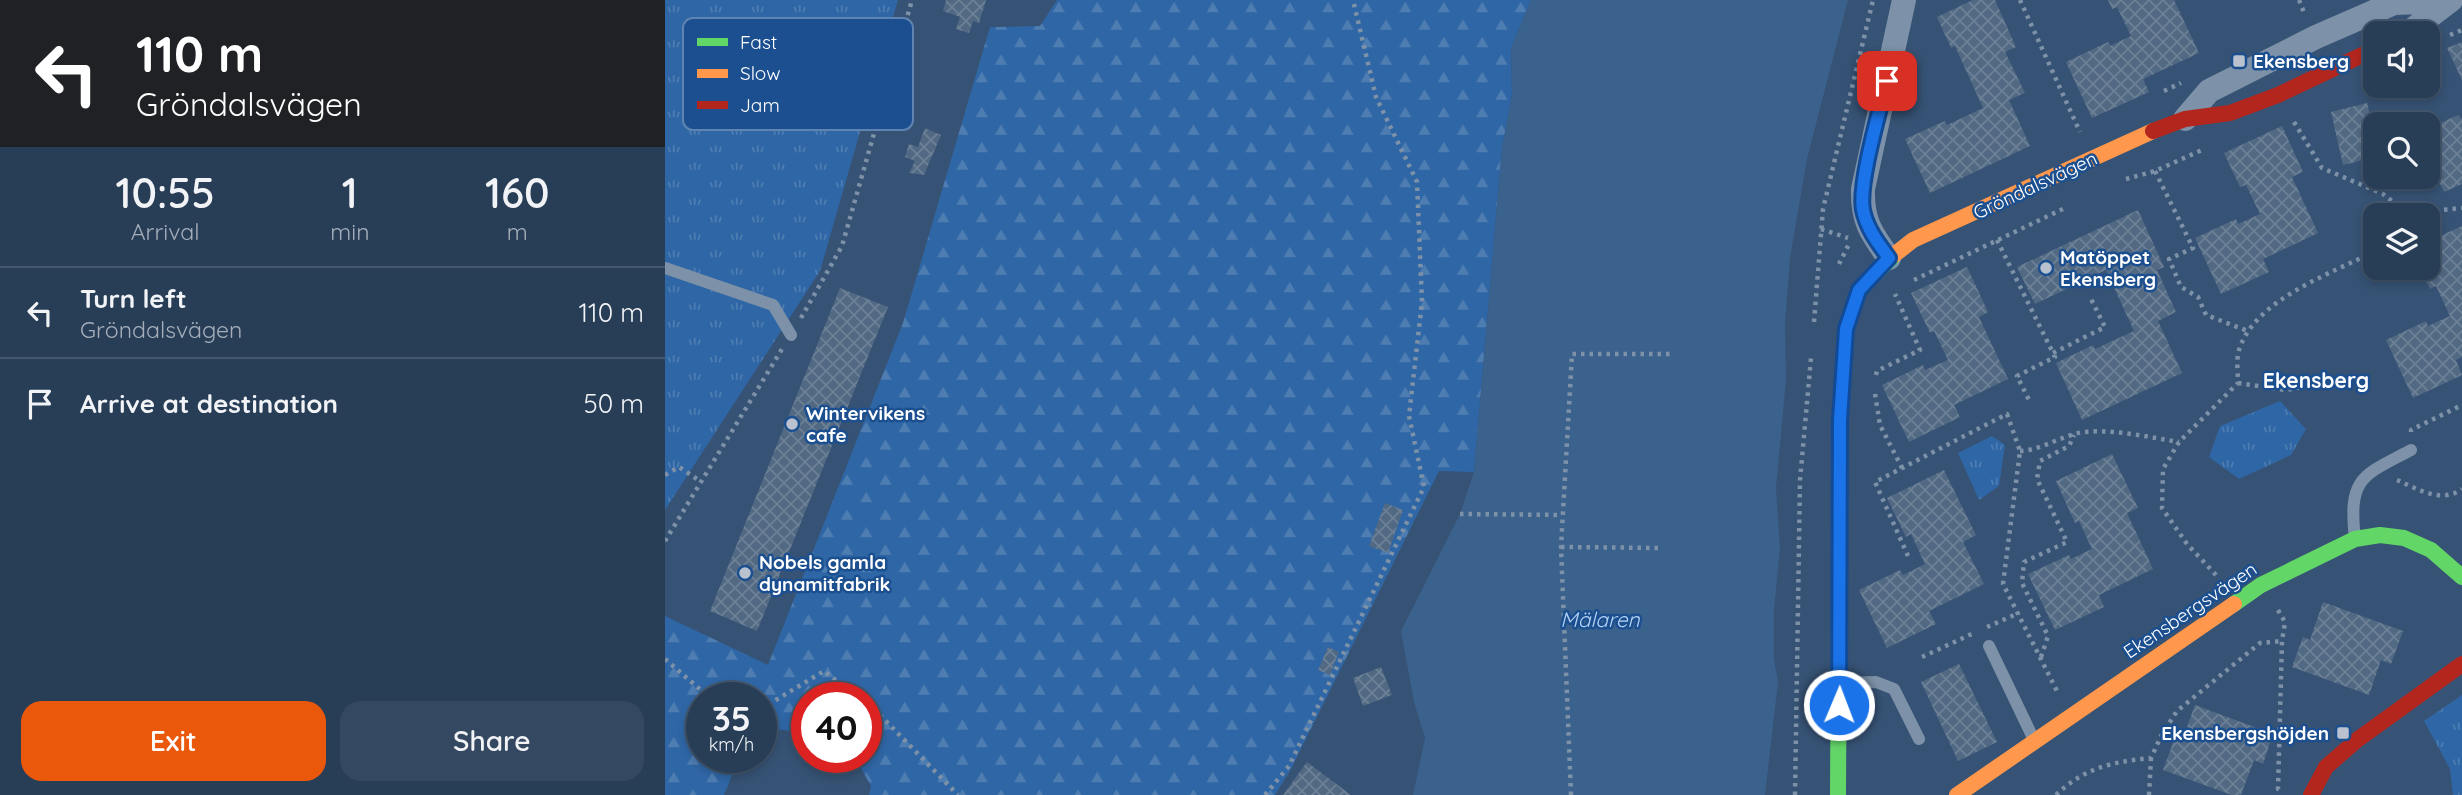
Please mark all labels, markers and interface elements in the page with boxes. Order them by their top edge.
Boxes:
legend [683,18,913,130]
map controls [2363,21,2440,280]
button: sound [2363,21,2440,98]
text: 110 m [136,23,263,84]
icon: left [21,28,112,119]
text: Fast [740,30,777,54]
place label: Ekensberg [2253,49,2349,73]
pin [1857,51,1917,111]
marker: Ekensberg [2231,53,2247,69]
text: Slow [740,61,781,85]
icon: arrive [1868,62,1906,100]
text: Gröndalsvägen [136,84,362,124]
text: Jam [740,93,780,117]
button: search [2363,112,2440,189]
street label: Gröndalsvägen [1969,146,2101,224]
text: 10:55 [115,166,215,219]
text: 1 [342,166,358,219]
text: 160 [485,166,550,219]
button: layers [2363,203,2440,280]
text: Arrival [131,217,200,246]
text: min [330,217,369,246]
text: m [507,217,528,246]
place label: Matöppet Ekensberg [2060,245,2156,291]
marker: Matöppet Ekensberg [2038,260,2054,276]
text: Turn left [80,282,187,315]
icon: left [21,294,59,332]
text: 110 m [578,296,644,329]
text: Gröndalsvägen [80,315,242,344]
district label: Ekensberg [2263,367,2369,393]
icon: arrive [21,385,59,423]
text: Arrive at destination [80,387,338,420]
text: 50 m [584,387,644,420]
place label: Wintervikens cafe [806,401,925,447]
marker: Wintervikens cafe [784,416,800,432]
place label: Nobels gamla dynamitfabrik [759,550,891,596]
street label: Ekensbergsvägen [2119,557,2261,663]
marker: Nobels gamla dynamitfabrik [737,565,753,581]
water label: Mälaren [1560,606,1640,632]
position arrow [1802,668,1876,742]
speed limit sign: 40 [791,682,882,773]
text: 35 [712,696,751,740]
button: Exit [21,701,326,781]
button: Share [340,701,644,781]
place label: Ekensbergshöjden [2161,721,2329,745]
marker: Ekensbergshöjden [2335,725,2351,741]
text: km/h [709,733,754,756]

